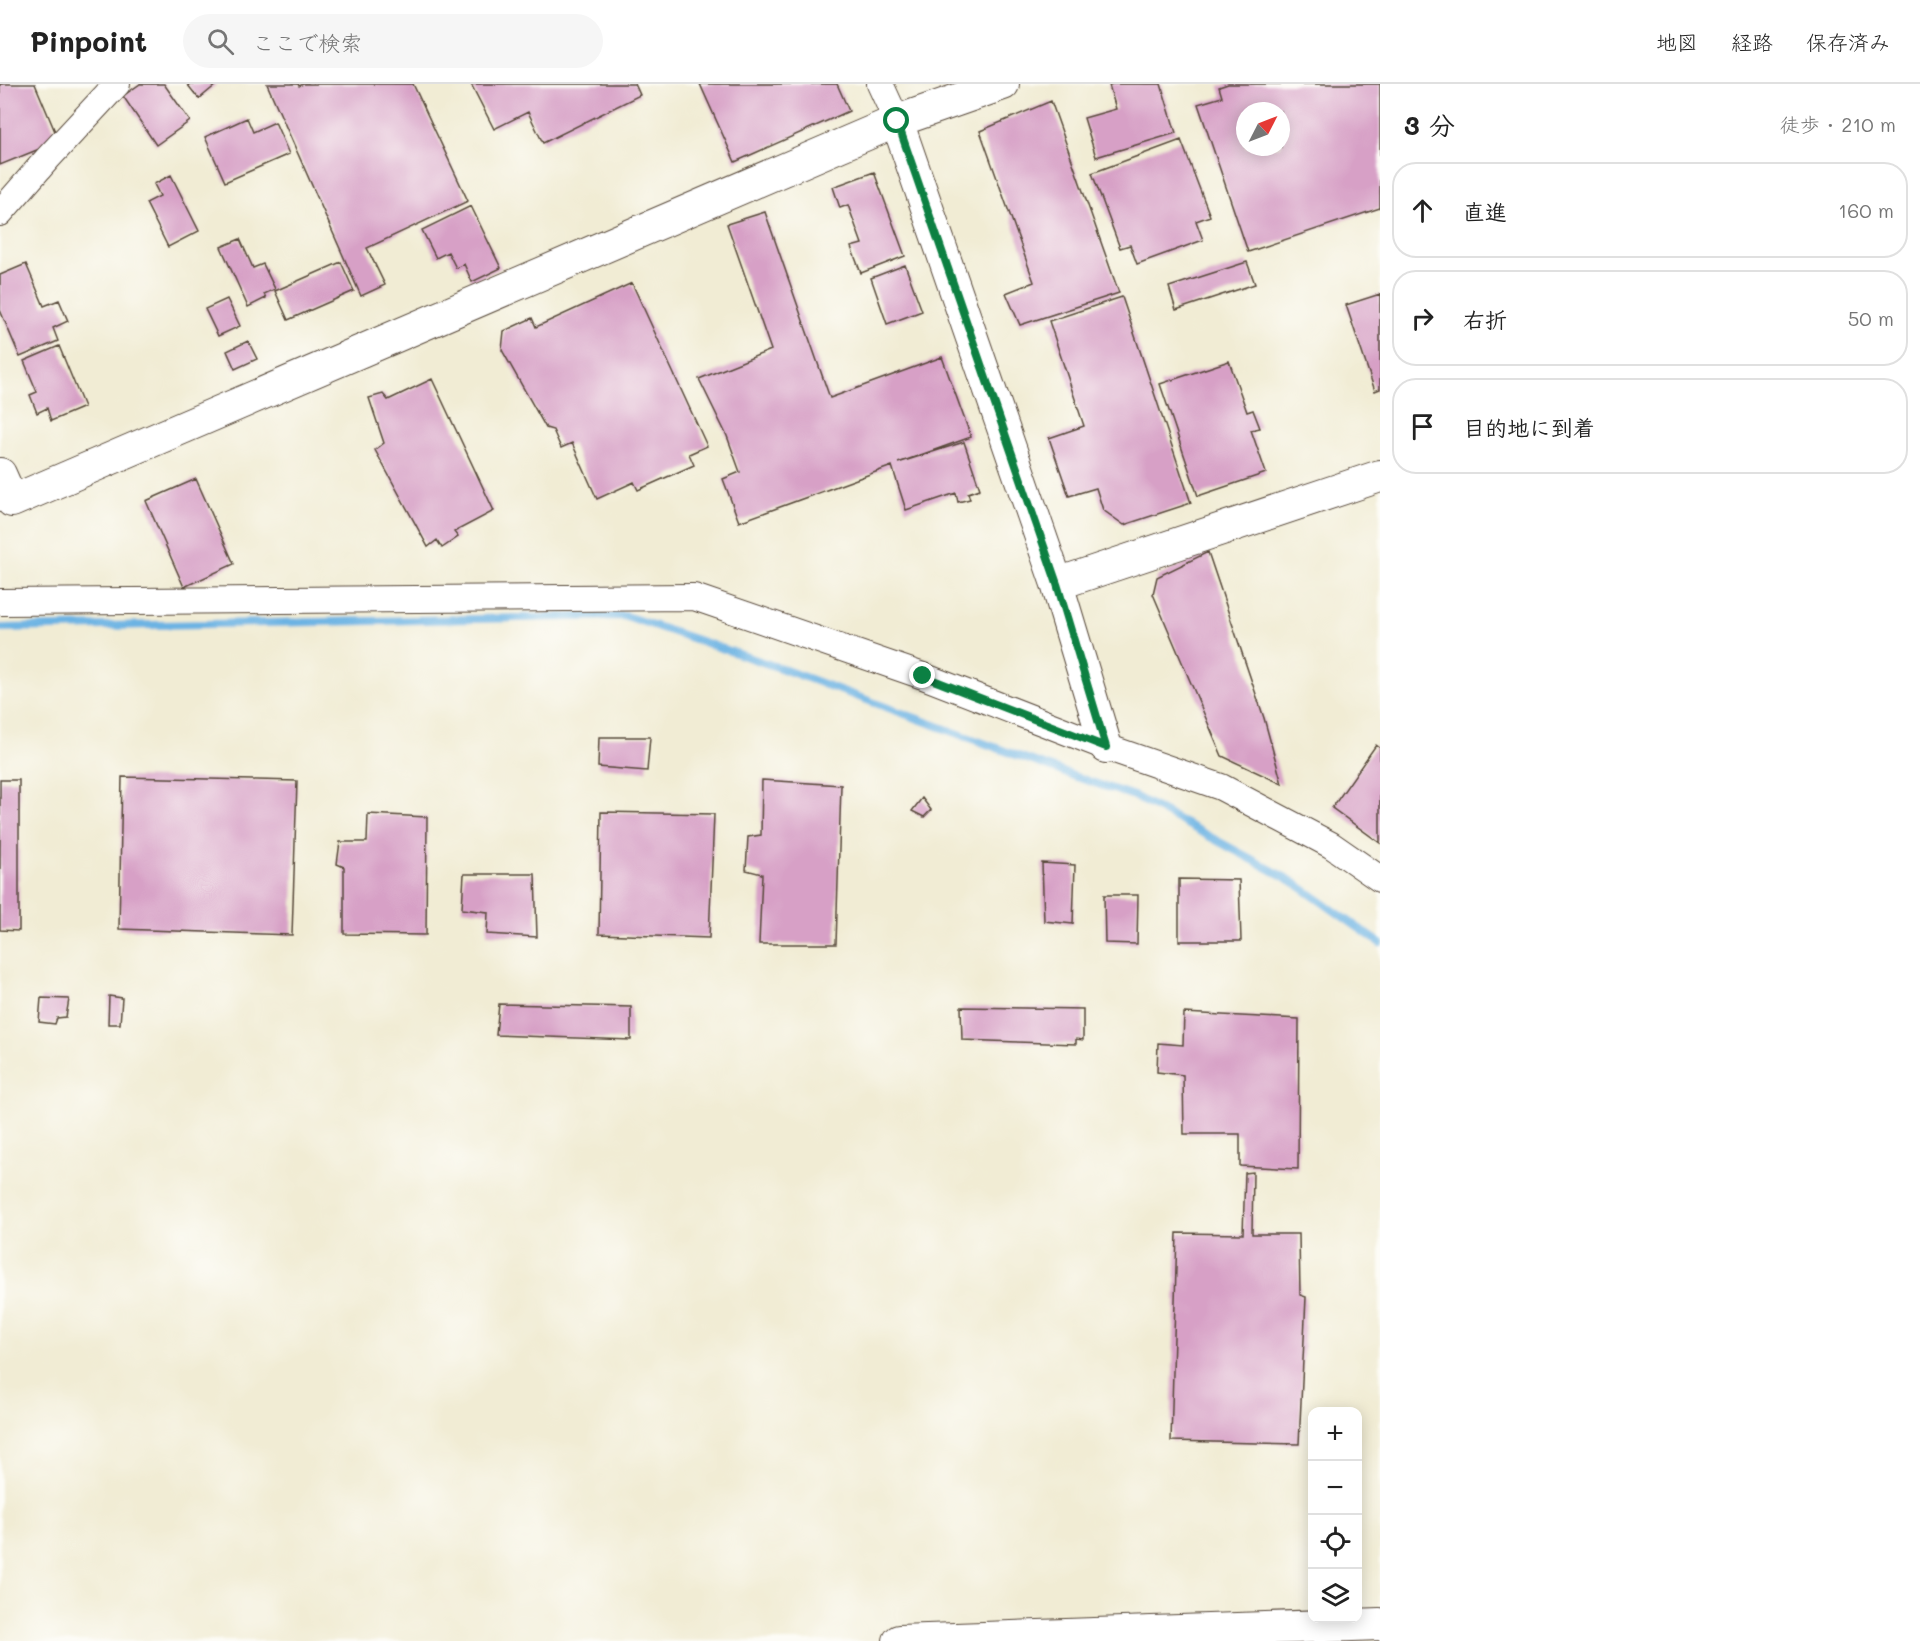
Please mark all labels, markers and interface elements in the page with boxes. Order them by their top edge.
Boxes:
search box [183,14,603,68]
text: Pinpoint [30,23,147,59]
icon: search [204,25,237,58]
text: ここで検索 [252,28,362,57]
text: 地図 [1656,28,1698,55]
text: 経路 [1731,28,1773,55]
text: 保存済み [1806,28,1890,55]
north arrow [1236,102,1290,156]
route start [883,107,909,133]
text: 3 分 [1404,108,1455,142]
text: 徒歩 · 210 m [1780,111,1896,137]
icon: ahead [1406,194,1439,227]
text: 直進 [1463,197,1507,226]
text: 160 m [1838,197,1894,223]
icon: right [1406,302,1439,335]
text: 右折 [1463,305,1507,334]
text: 50 m [1848,305,1894,331]
icon: arrive [1406,410,1439,443]
text: 目的地に到着 [1463,413,1595,442]
route end [909,662,935,688]
map controls [1308,1407,1362,1623]
button: + [1308,1407,1362,1461]
button: − [1308,1461,1362,1515]
button: locate [1308,1515,1362,1569]
button: layers [1308,1569,1362,1623]

